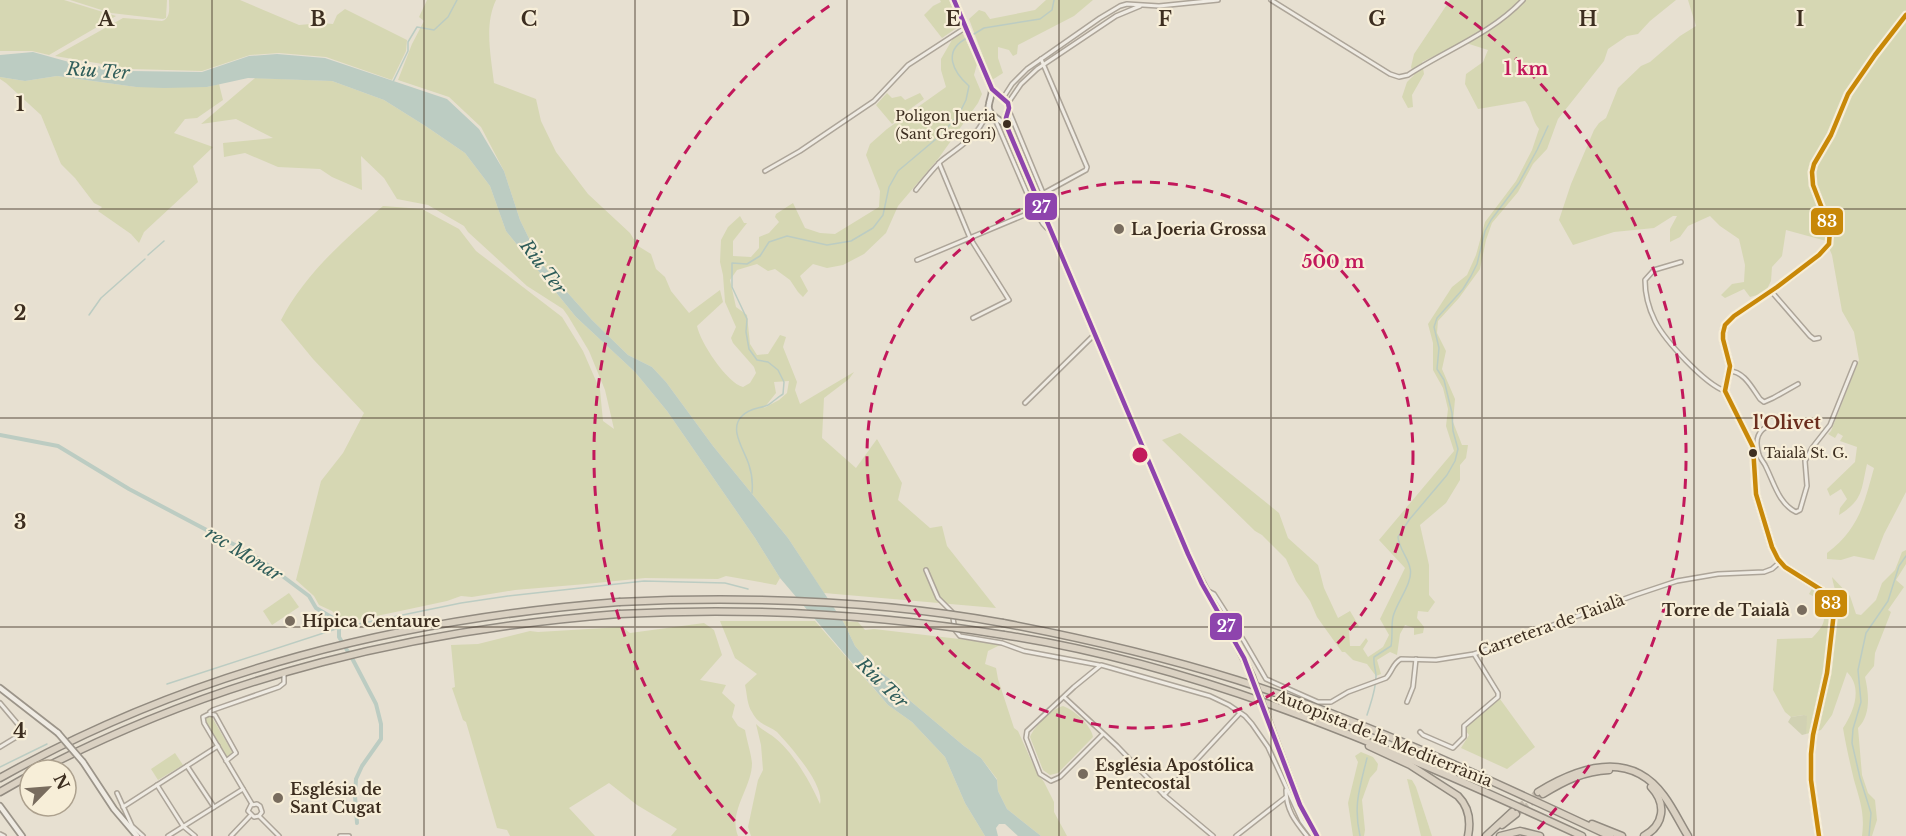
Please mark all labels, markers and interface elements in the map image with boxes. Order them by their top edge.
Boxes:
text: A [97,7,115,31]
text: B [310,7,326,31]
text: C [521,7,537,31]
text: D [732,7,750,31]
text: E [945,7,961,31]
text: F [1158,7,1172,31]
text: G [1368,7,1386,31]
text: H [1579,7,1598,31]
text: I [1796,7,1804,31]
water label: Riu Ter [65,58,131,84]
text: 1 km [1504,58,1548,80]
text: 1 [16,92,25,116]
place label: Poligon Jueria (Sant Gregori) [895,107,996,143]
marker: Poligon Jueria (Sant Gregori) [1001,118,1013,130]
line badge: 27 [1024,192,1058,221]
text: 27 [1032,197,1051,217]
line badge: 83 [1810,207,1844,236]
text: 83 [1817,211,1837,231]
place label: La Joeria Grossa [1131,219,1266,239]
marker: La Joeria Grossa [1112,222,1126,236]
water label: Riu Ter [515,234,571,299]
text: 500 m [1302,251,1364,273]
text: 2 [13,301,27,325]
district label: l'Olivet [1753,412,1821,434]
place label: Taialà St. G. [1764,444,1848,462]
centre of rings [1130,445,1150,465]
marker: Taialà St. G. [1747,447,1759,459]
text: 3 [14,510,26,534]
water label: rec Monar [202,522,287,586]
street label: Carretera de Taialà [1475,589,1627,661]
line badge: 83 [1814,589,1848,618]
text: 83 [1821,593,1841,613]
place label: Torre de Taialà [1662,600,1790,620]
marker: Torre de Taialà [1795,603,1809,617]
place label: Hípica Centaure [302,611,440,631]
line badge: 27 [1209,612,1243,641]
marker: Hípica Centaure [283,614,297,628]
text: 27 [1217,616,1236,636]
water label: Riu Ter [851,652,913,713]
street label: Autopista de la Mediterrània [1272,685,1496,791]
text: 4 [13,719,27,743]
place label: Església Apostólica Pentecostal [1095,755,1254,793]
north arrow [18,758,78,818]
marker: Església Apostólica Pentecostal [1076,767,1090,781]
text: N [49,771,74,793]
place label: Església de Sant Cugat [290,779,382,817]
marker: Església de Sant Cugat [271,791,285,805]

